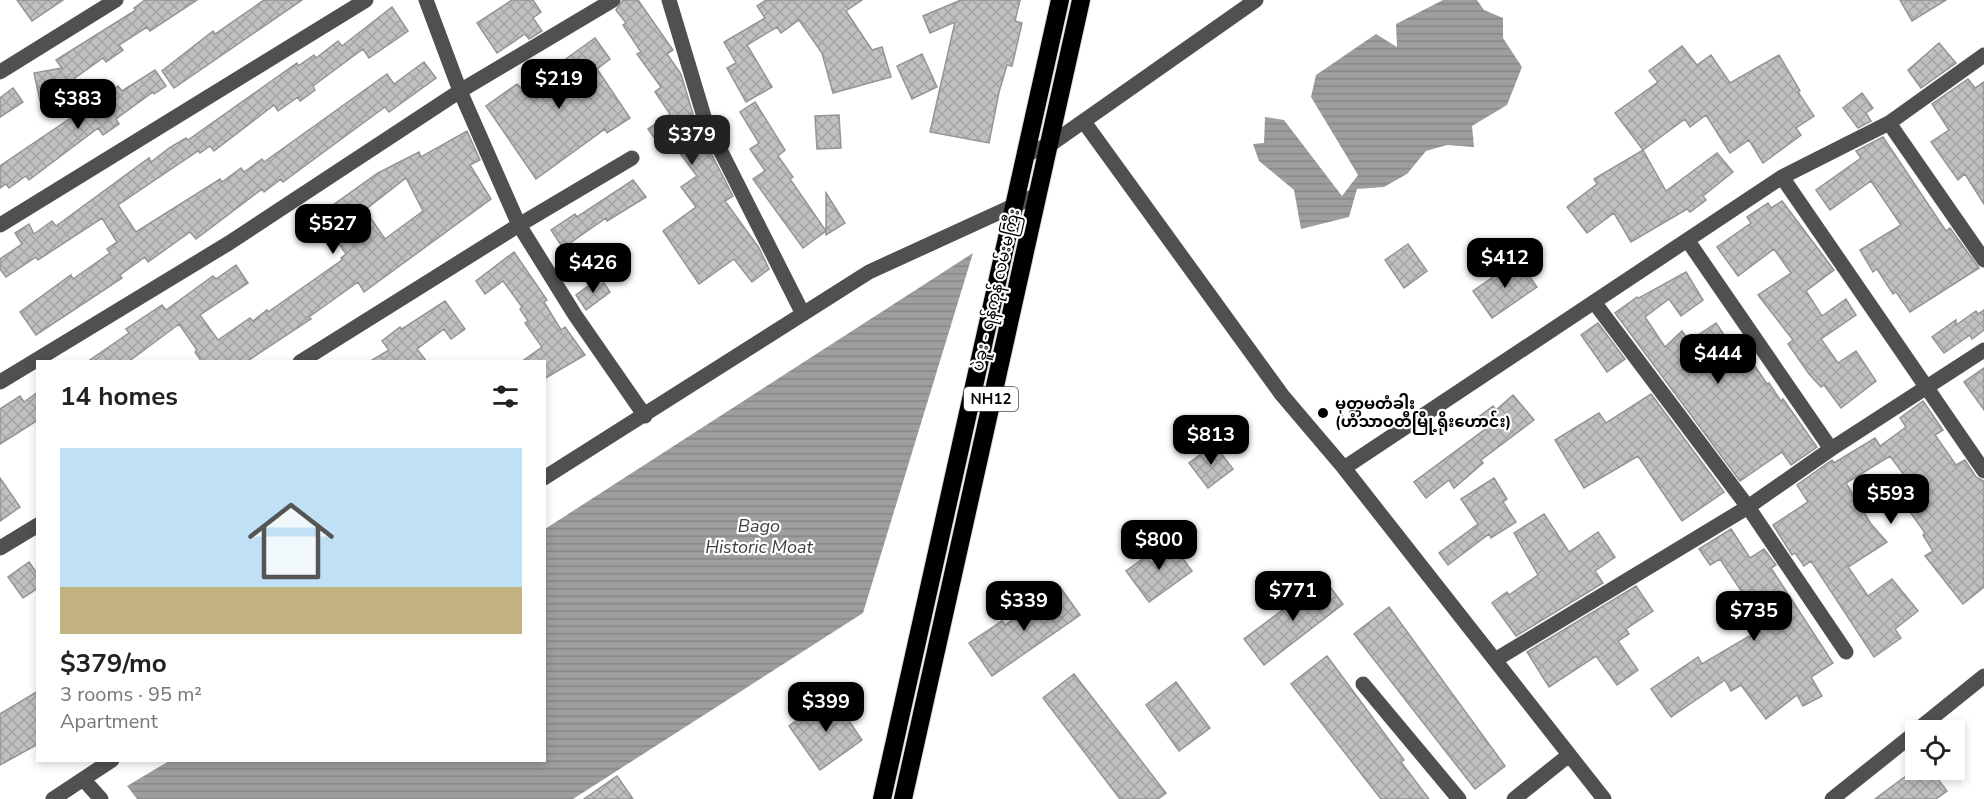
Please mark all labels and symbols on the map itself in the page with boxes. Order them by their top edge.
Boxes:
pin: $219 [523,59,595,110]
pin: $383 [42,79,114,130]
pin: $379 [656,115,728,166]
pin: $527 [297,204,369,255]
street label: ပဲခူး - ရန်ကုန် လမ်းမကြီး [966,206,1028,374]
pin: $412 [1469,238,1541,289]
pin: $426 [557,243,629,294]
pin: $444 [1682,334,1754,385]
road number: NH12 [964,387,1018,411]
place label: မုတ္တမတံခါး (ဟံသာဝတီမြို့ရိုးဟောင်း) [1335,393,1511,435]
marker: မုတ္တမတံခါး (ဟံသာဝတီမြို့ရိုးဟောင်း) [1316,406,1330,420]
pin: $813 [1175,415,1247,466]
pin: $593 [1855,474,1927,525]
water label: Bago Historic Moat [705,514,813,559]
pin: $800 [1123,520,1195,571]
pin: $771 [1257,571,1329,622]
pin: $339 [988,581,1060,632]
pin: $735 [1718,591,1790,642]
pin: $399 [790,682,862,733]

